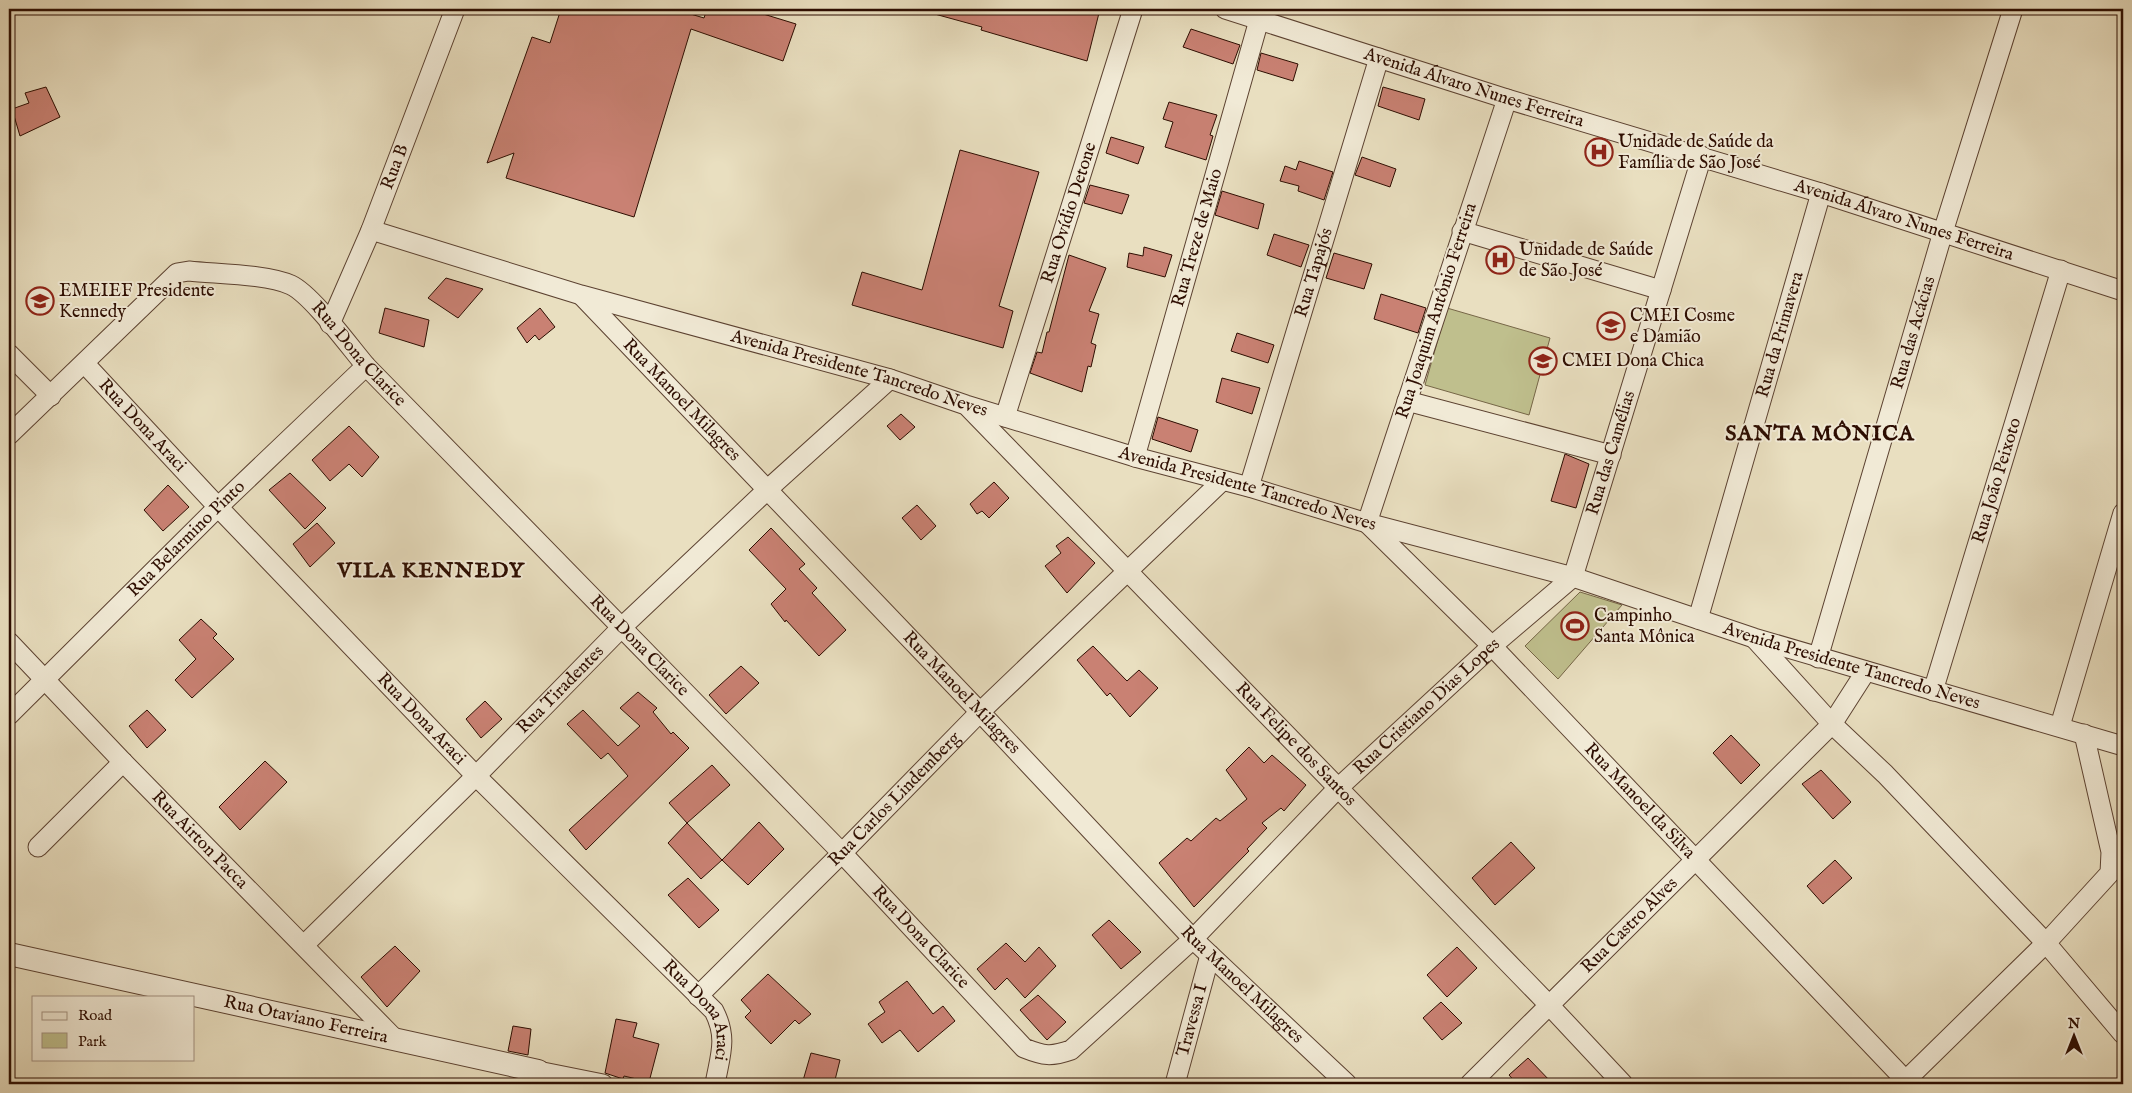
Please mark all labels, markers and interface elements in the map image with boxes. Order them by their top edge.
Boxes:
street label: Avenida Álvaro Nunes Ferreira [1360,42,1587,133]
place label: Unidade de Saúde da Família de São José [1618,131,1774,175]
hospital icon: Unidade de Saúde da Família de São José [1584,137,1614,167]
street label: Rua Ovídio Detone [1036,139,1102,286]
street label: Rua B [376,141,414,193]
street label: Rua Treze de Maio [1167,166,1228,309]
street label: Avenida Álvaro Nunes Ferreira [1790,174,2017,266]
street label: Rua Joaquim Antônio Ferreira [1391,200,1483,422]
street label: Rua Tapajós [1290,225,1338,320]
place label: Unidade de Saúde de São José [1519,239,1653,283]
hospital icon: Unidade de Saúde de São José [1485,245,1515,275]
street label: Rua da Primavera [1751,269,1809,400]
street label: Rua das Acácias [1886,273,1941,392]
place label: EMEIEF Presidente Kennedy [59,280,215,324]
school or university icon: EMEIEF Presidente Kennedy [25,286,55,316]
street label: Rua Dona Clarice [306,297,411,412]
place label: CMEI Cosme e Damião [1630,305,1735,349]
school or university icon: CMEI Cosme e Damião [1596,311,1626,341]
street label: Avenida Presidente Tancredo Neves [727,325,990,422]
street label: Rua Manoel Milagres [617,334,746,466]
school or university icon: CMEI Dona Chica [1528,346,1558,376]
place label: CMEI Dona Chica [1562,350,1704,373]
street label: Rua Dona Araci [93,374,191,477]
street label: Rua das Camélias [1581,388,1641,518]
street label: Rua João Peixoto [1967,415,2027,546]
district label: SANTA MÔNICA [1725,420,1915,448]
street label: Avenida Presidente Tancredo Neves [1115,441,1379,536]
street label: Rua Belarmino Pinto [123,475,250,602]
district label: VILA KENNEDY [336,557,526,585]
street label: Rua Dona Clarice [585,590,694,701]
place label: Campinho Santa Mônica [1594,605,1695,649]
sports icon: Campinho Santa Mônica [1560,611,1590,641]
street label: Avenida Presidente Tancredo Neves [1719,617,1983,715]
street label: Rua Manoel Milagres [897,626,1025,759]
street label: Rua Cristiano Dias Lopes [1348,633,1505,780]
street label: Rua Tiradentes [512,640,609,739]
street label: Rua Dona Araci [372,668,471,770]
street label: Rua Felipe dos Santos [1230,677,1361,811]
street label: Rua Carlos Lindemberg [823,727,966,872]
street label: Rua Manoel da Silva [1579,738,1700,864]
street label: Rua Airton Pacca [146,786,253,894]
street label: Rua Castro Alves [1576,872,1683,978]
street label: Rua Dona Clarice [867,881,974,994]
street label: Rua Manoel Milagres [1175,921,1308,1049]
street label: Rua Dona Araci [657,955,733,1063]
street label: Travessa I [1171,981,1213,1059]
street label: Rua Otaviano Ferreira [222,990,390,1049]
legend [32,996,195,1060]
text: Road [78,1006,113,1025]
north arrow [2050,1010,2100,1060]
text: N [2067,1015,2080,1033]
text: Park [78,1032,108,1051]

